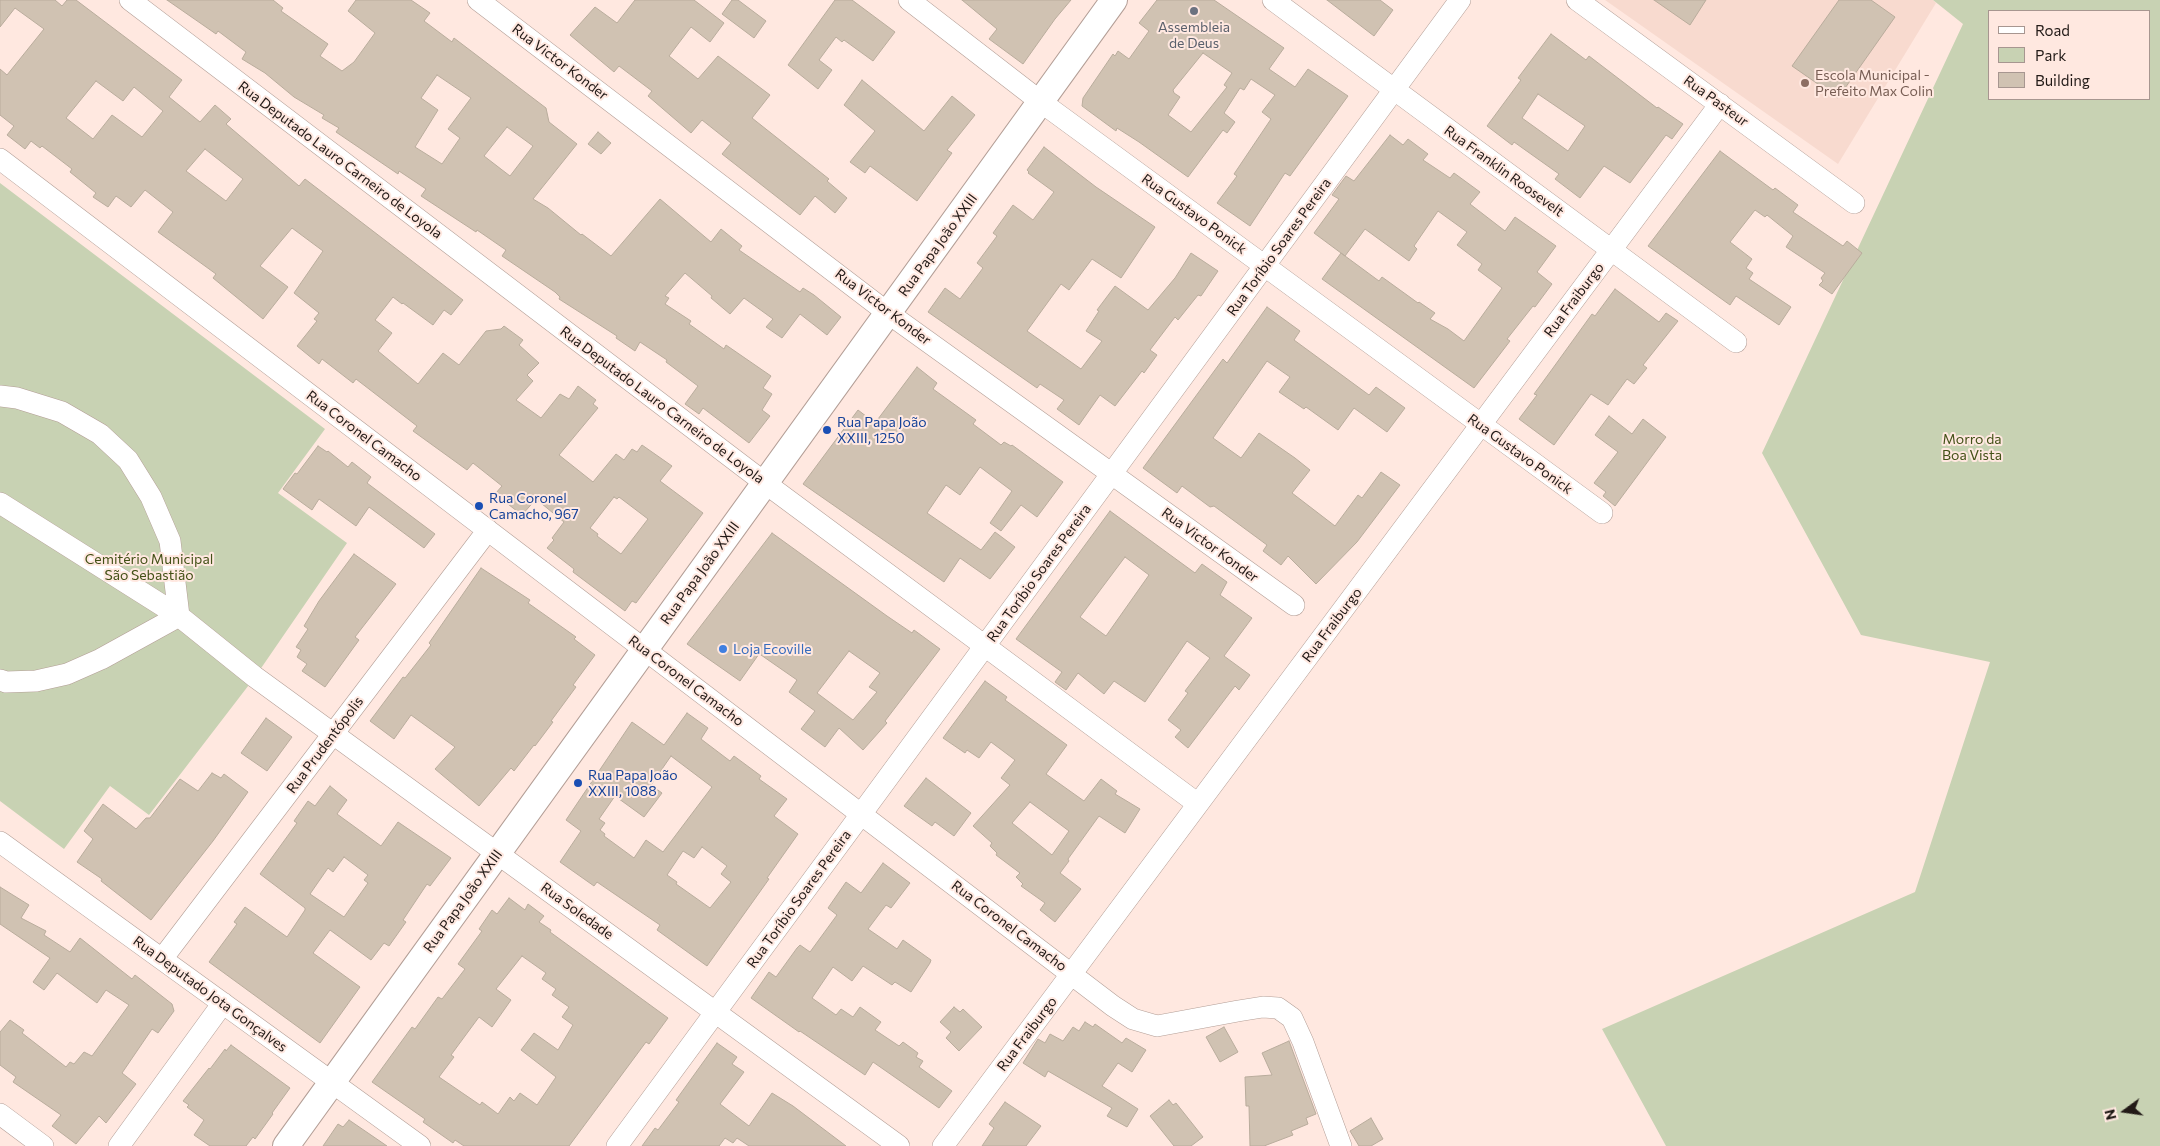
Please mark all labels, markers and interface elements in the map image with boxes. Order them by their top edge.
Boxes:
marker: Assembleia de Deus [1188,5,1200,17]
legend [1988,10,2150,100]
place label: Assembleia de Deus [1158,19,1230,52]
street label: Rua Victor Konder [509,20,611,104]
text: Road [2035,21,2070,39]
text: Park [2035,46,2066,64]
place label: Escola Municipal - Prefeito Max Colin [1815,67,1933,100]
text: Building [2035,71,2090,89]
street label: Rua Pasteur [1680,72,1752,130]
marker: Escola Municipal - Prefeito Max Colin [1799,77,1811,89]
street label: Rua Deputado Lauro Carneiro de Loyola [235,78,445,242]
street label: Rua Franklin Roosevelt [1441,122,1567,220]
street label: Rua Gustavo Ponick [1138,170,1250,258]
street label: Rua Toríbio Soares Pereira [1223,175,1335,319]
street label: Rua Papa João XXIII [895,190,981,300]
street label: Rua Fraiburgo [1541,259,1607,341]
street label: Rua Victor Konder [832,265,934,349]
street label: Rua Deputado Lauro Carneiro de Loyola [557,323,767,487]
street label: Rua Coronel Camacho [303,387,425,485]
street label: Rua Gustavo Ponick [1464,410,1576,498]
place label: Rua Papa João XXIII, 1250 [837,414,927,447]
marker: Rua Papa João XXIII, 1250 [821,424,833,436]
park label: Morro da Boa Vista [1942,431,2002,464]
place label: Rua Coronel Camacho, 967 [489,490,579,522]
marker: Rua Coronel Camacho, 967 [473,500,485,512]
street label: Rua Toríbio Soares Pereira [983,501,1095,645]
street label: Rua Victor Konder [1158,504,1262,586]
street label: Rua Papa João XXIII [657,518,743,628]
park label: Cemitério Municipal São Sebastião [85,551,213,584]
street label: Rua Fraiburgo [1299,584,1365,666]
street label: Rua Coronel Camacho [625,632,747,730]
place label: Loja Ecoville [733,641,812,657]
marker: Loja Ecoville [717,643,729,655]
street label: Rua Prudentópolis [283,693,367,797]
place label: Rua Papa João XXIII, 1088 [588,767,678,800]
marker: Rua Papa João XXIII, 1088 [572,777,584,789]
street label: Rua Toríbio Soares Pereira [743,827,855,971]
street label: Rua Papa João XXIII [420,846,506,956]
street label: Rua Coronel Camacho [948,877,1070,975]
street label: Rua Soledade [537,879,617,943]
street label: Rua Deputado Jota Gonçalves [130,932,290,1056]
street label: Rua Fraiburgo [994,993,1060,1075]
north arrow [2100,1086,2150,1136]
text: N [2100,1108,2119,1122]

